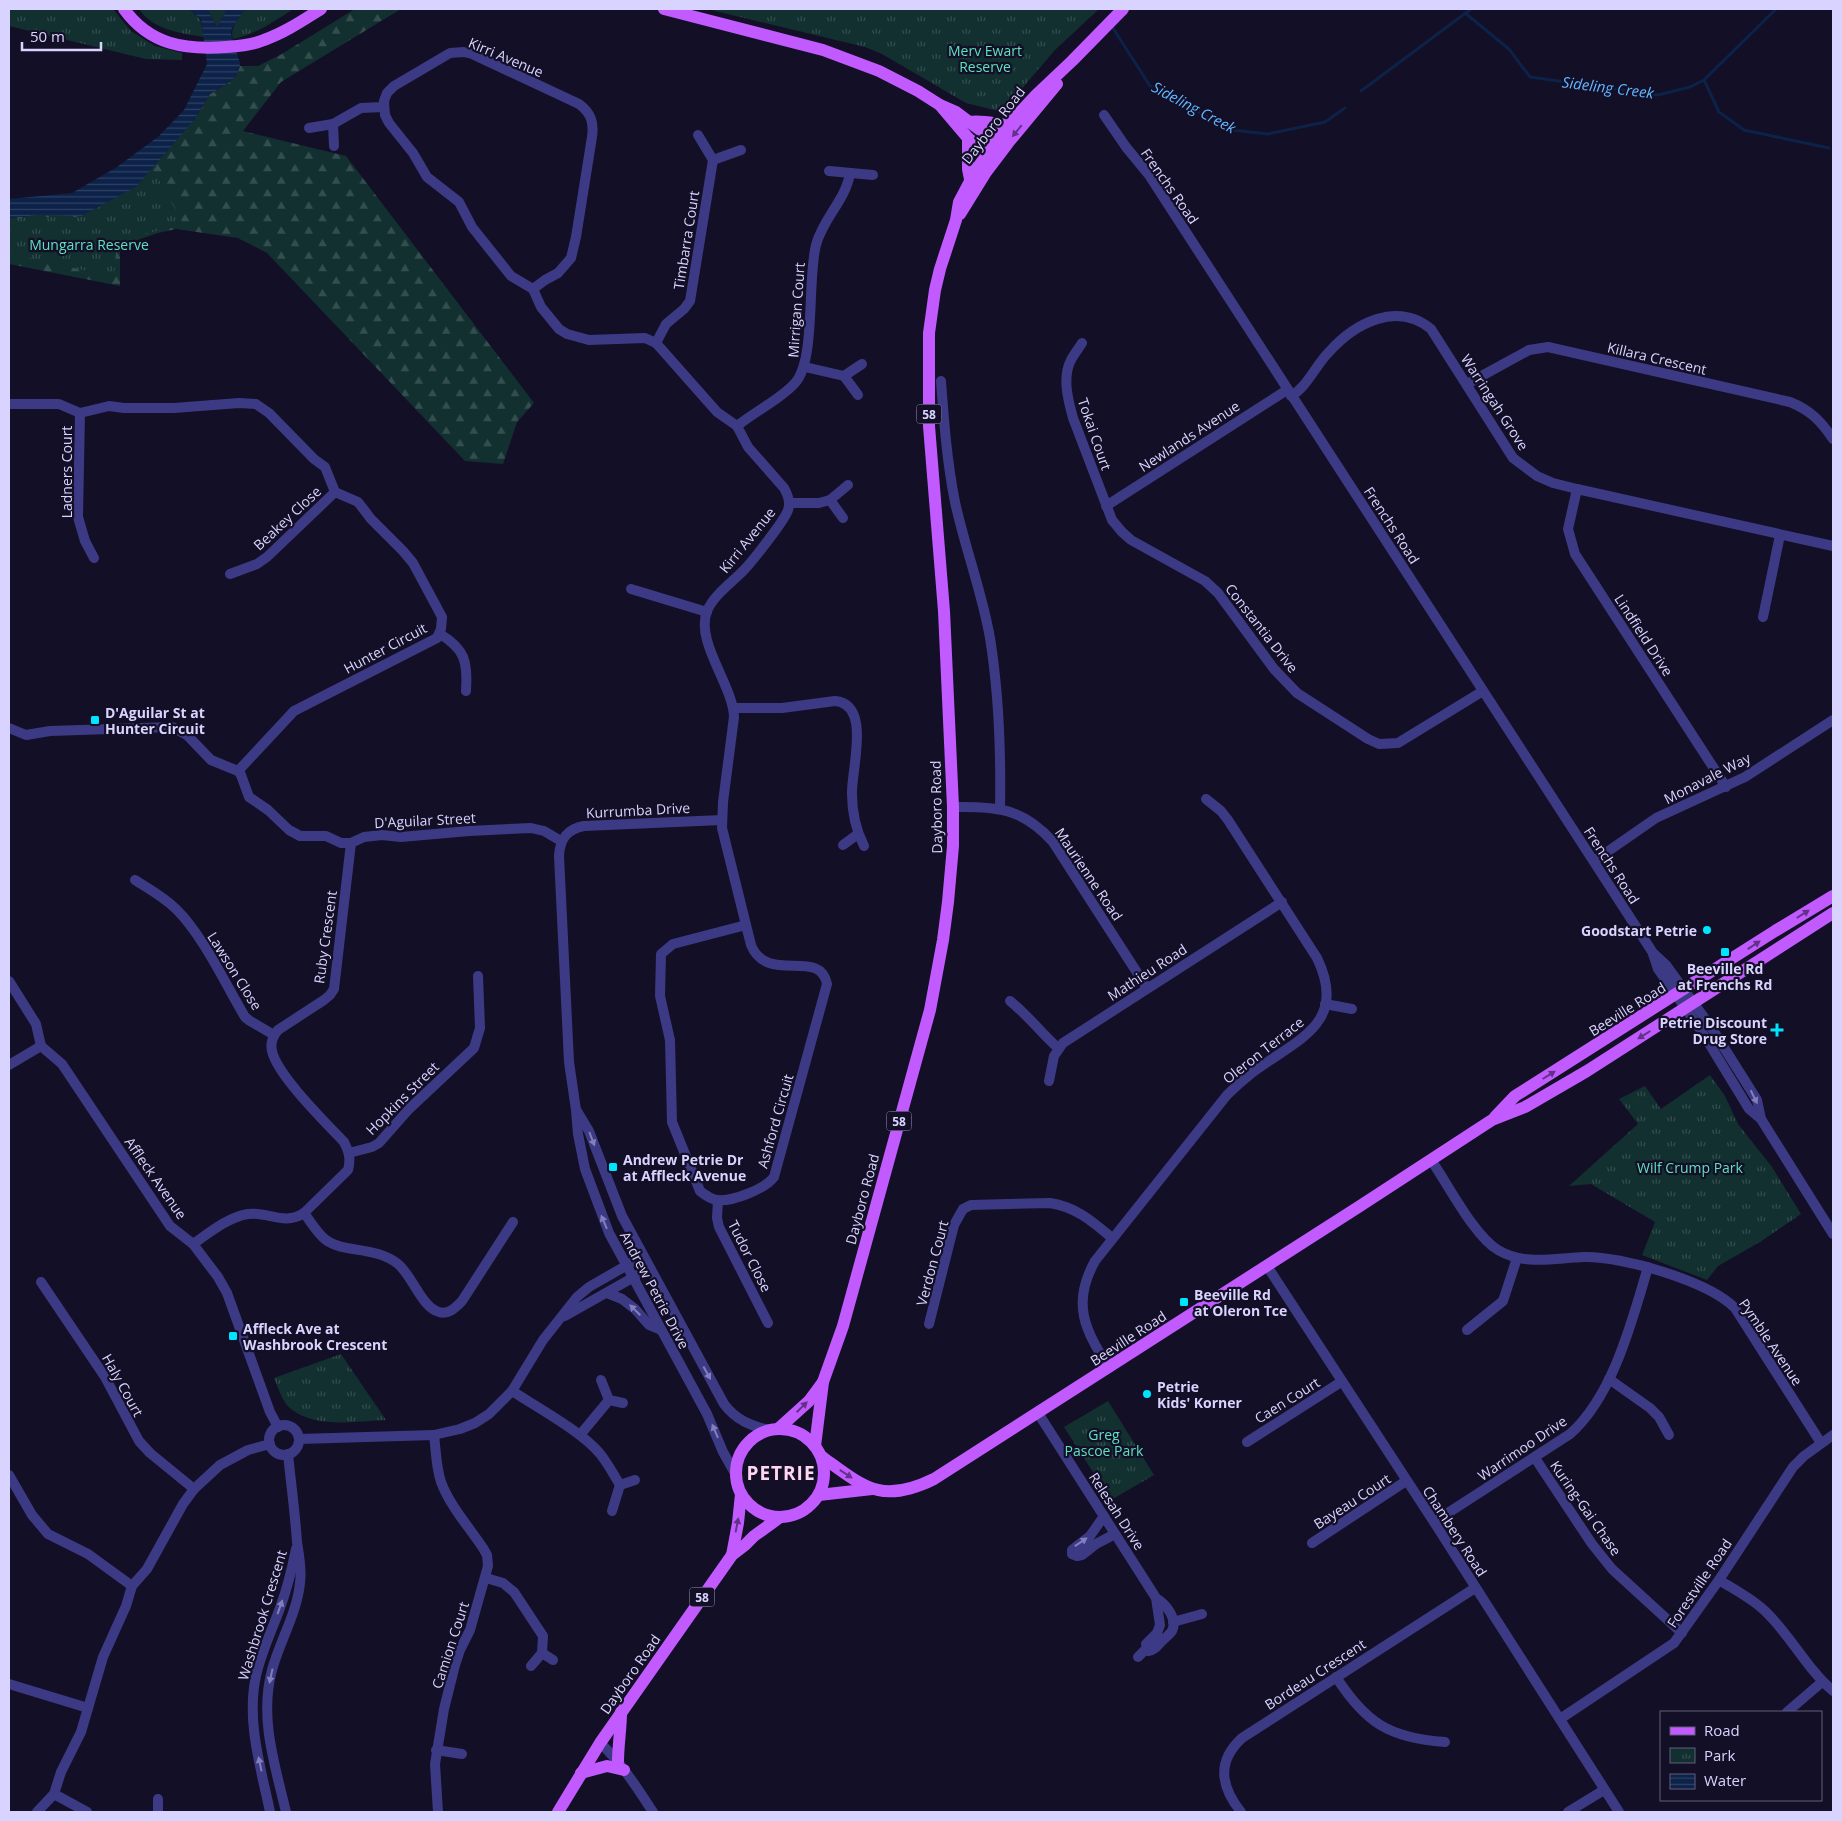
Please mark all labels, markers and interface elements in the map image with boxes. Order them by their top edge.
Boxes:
scale bar [22,20,101,52]
text: 50 m [30,26,65,46]
street label: Kirri Avenue [466,33,546,81]
park label: Merv Ewart Reserve [948,41,1022,76]
water label: Sideling Creek [1561,71,1656,103]
water label: Sideling Creek [1149,76,1240,138]
street label: Dayboro Road [957,82,1029,168]
one-way arrow [1012,124,1023,137]
street label: Frenchs Road [1137,144,1203,228]
street label: Timbarra Court [669,189,703,291]
park label: Mungarra Reserve [29,235,149,254]
street label: Mirrigan Court [783,262,809,358]
street label: Killara Crescent [1606,337,1709,379]
street label: Warringah Grove [1457,350,1533,454]
street label: Tokai Court [1074,395,1116,473]
street label: Newlands Avenue [1135,396,1243,476]
road number: 58 [916,404,942,424]
street label: Ladners Court [57,426,76,518]
street label: Beakey Close [249,482,325,554]
street label: Frenchs Road [1360,483,1424,567]
street label: Kirri Avenue [715,503,779,577]
street label: Constantia Drive [1221,580,1303,677]
street label: Lindfield Drive [1610,590,1678,680]
street label: Hunter Circuit [340,618,430,678]
place label: D'Aguilar St at Hunter Circuit [105,703,205,738]
marker: D'Aguilar St at Hunter Circuit [89,714,101,726]
street label: Monavale Way [1660,748,1754,808]
street label: Dayboro Road [926,760,946,854]
street label: Kurrumba Drive [585,798,691,822]
street label: D'Aguilar Street [374,808,476,832]
street label: Frenchs Road [1580,823,1644,907]
street label: Maurienne Road [1051,824,1127,924]
street label: Ruby Crescent [309,889,341,985]
one-way arrow [1796,909,1809,918]
place label: Goodstart Petrie [1581,921,1697,940]
marker: Goodstart Petrie [1701,924,1713,936]
street label: Lawson Close [203,928,267,1014]
street label: Mathieu Road [1104,939,1190,1005]
one-way arrow [1747,940,1760,949]
marker: Beeville Rd at Frenchs Rd [1719,946,1731,958]
place label: Beeville Rd at Frenchs Rd [1678,959,1772,994]
street label: Beeville Road [1585,978,1669,1040]
street label: Oleron Terrace [1219,1012,1308,1088]
place label: Petrie Discount Drug Store [1659,1013,1767,1048]
marker: Petrie Discount Drug Store [1771,1024,1783,1036]
one-way arrow [1637,1030,1651,1040]
street label: Hopkins Street [361,1057,443,1139]
one-way arrow [1543,1070,1556,1080]
street label: Ashford Circuit [752,1072,798,1170]
one-way arrow [1750,1090,1759,1105]
road number: 58 [886,1112,912,1130]
one-way arrow [588,1132,596,1147]
street label: Affleck Avenue [121,1133,191,1223]
place label: Andrew Petrie Dr at Affleck Avenue [623,1150,746,1185]
street label: Dayboro Road [841,1152,883,1246]
park label: Wilf Crump Park [1637,1158,1744,1177]
marker: Andrew Petrie Dr at Affleck Avenue [607,1161,619,1173]
one-way arrow [600,1215,608,1229]
street label: Tudor Close [724,1217,776,1295]
street label: Verdon Court [911,1218,953,1308]
street label: Andrew Petrie Drive [616,1228,694,1352]
place label: Beeville Rd at Oleron Tce [1194,1285,1287,1320]
street label: Pymble Avenue [1735,1295,1807,1389]
marker: Beeville Rd at Oleron Tce [1178,1296,1190,1308]
one-way arrow [629,1304,641,1316]
street label: Beeville Road [1086,1306,1170,1370]
place label: Affleck Ave at Washbrook Crescent [243,1319,387,1354]
marker: Affleck Ave at Washbrook Crescent [227,1330,239,1342]
street label: Haly Court [98,1350,148,1420]
one-way arrow [702,1366,711,1379]
street label: Caen Court [1251,1373,1323,1427]
place label: Petrie Kids' Korner [1157,1377,1243,1412]
marker: Petrie Kids' Korner [1141,1388,1153,1400]
one-way arrow [796,1401,808,1413]
street label: Warrimoo Drive [1474,1411,1570,1485]
one-way arrow [711,1423,719,1438]
park label: Greg Pascoe Park [1065,1425,1144,1460]
street label: Kuring-Gai Chase [1546,1457,1626,1559]
district label: PETRIE [746,1460,816,1486]
one-way arrow [839,1469,853,1478]
street label: Relesah Drive [1085,1469,1149,1554]
street label: Bayeau Court [1310,1469,1394,1533]
street label: Chambery Road [1419,1482,1491,1580]
one-way arrow [734,1517,742,1533]
street label: Forestville Road [1662,1535,1736,1631]
one-way arrow [1074,1537,1088,1547]
street label: Washbrook Crescent [233,1548,291,1682]
road number: 58 [690,1588,714,1606]
one-way arrow [276,1599,284,1614]
street label: Camion Court [427,1599,473,1691]
street label: Dayboro Road [596,1630,664,1718]
street label: Bordeau Crescent [1261,1634,1369,1714]
one-way arrow [267,1668,275,1683]
legend [1660,1711,1822,1801]
text: Road [1704,1720,1740,1740]
text: Park [1704,1745,1735,1765]
one-way arrow [256,1756,264,1772]
text: Water [1704,1770,1746,1790]

